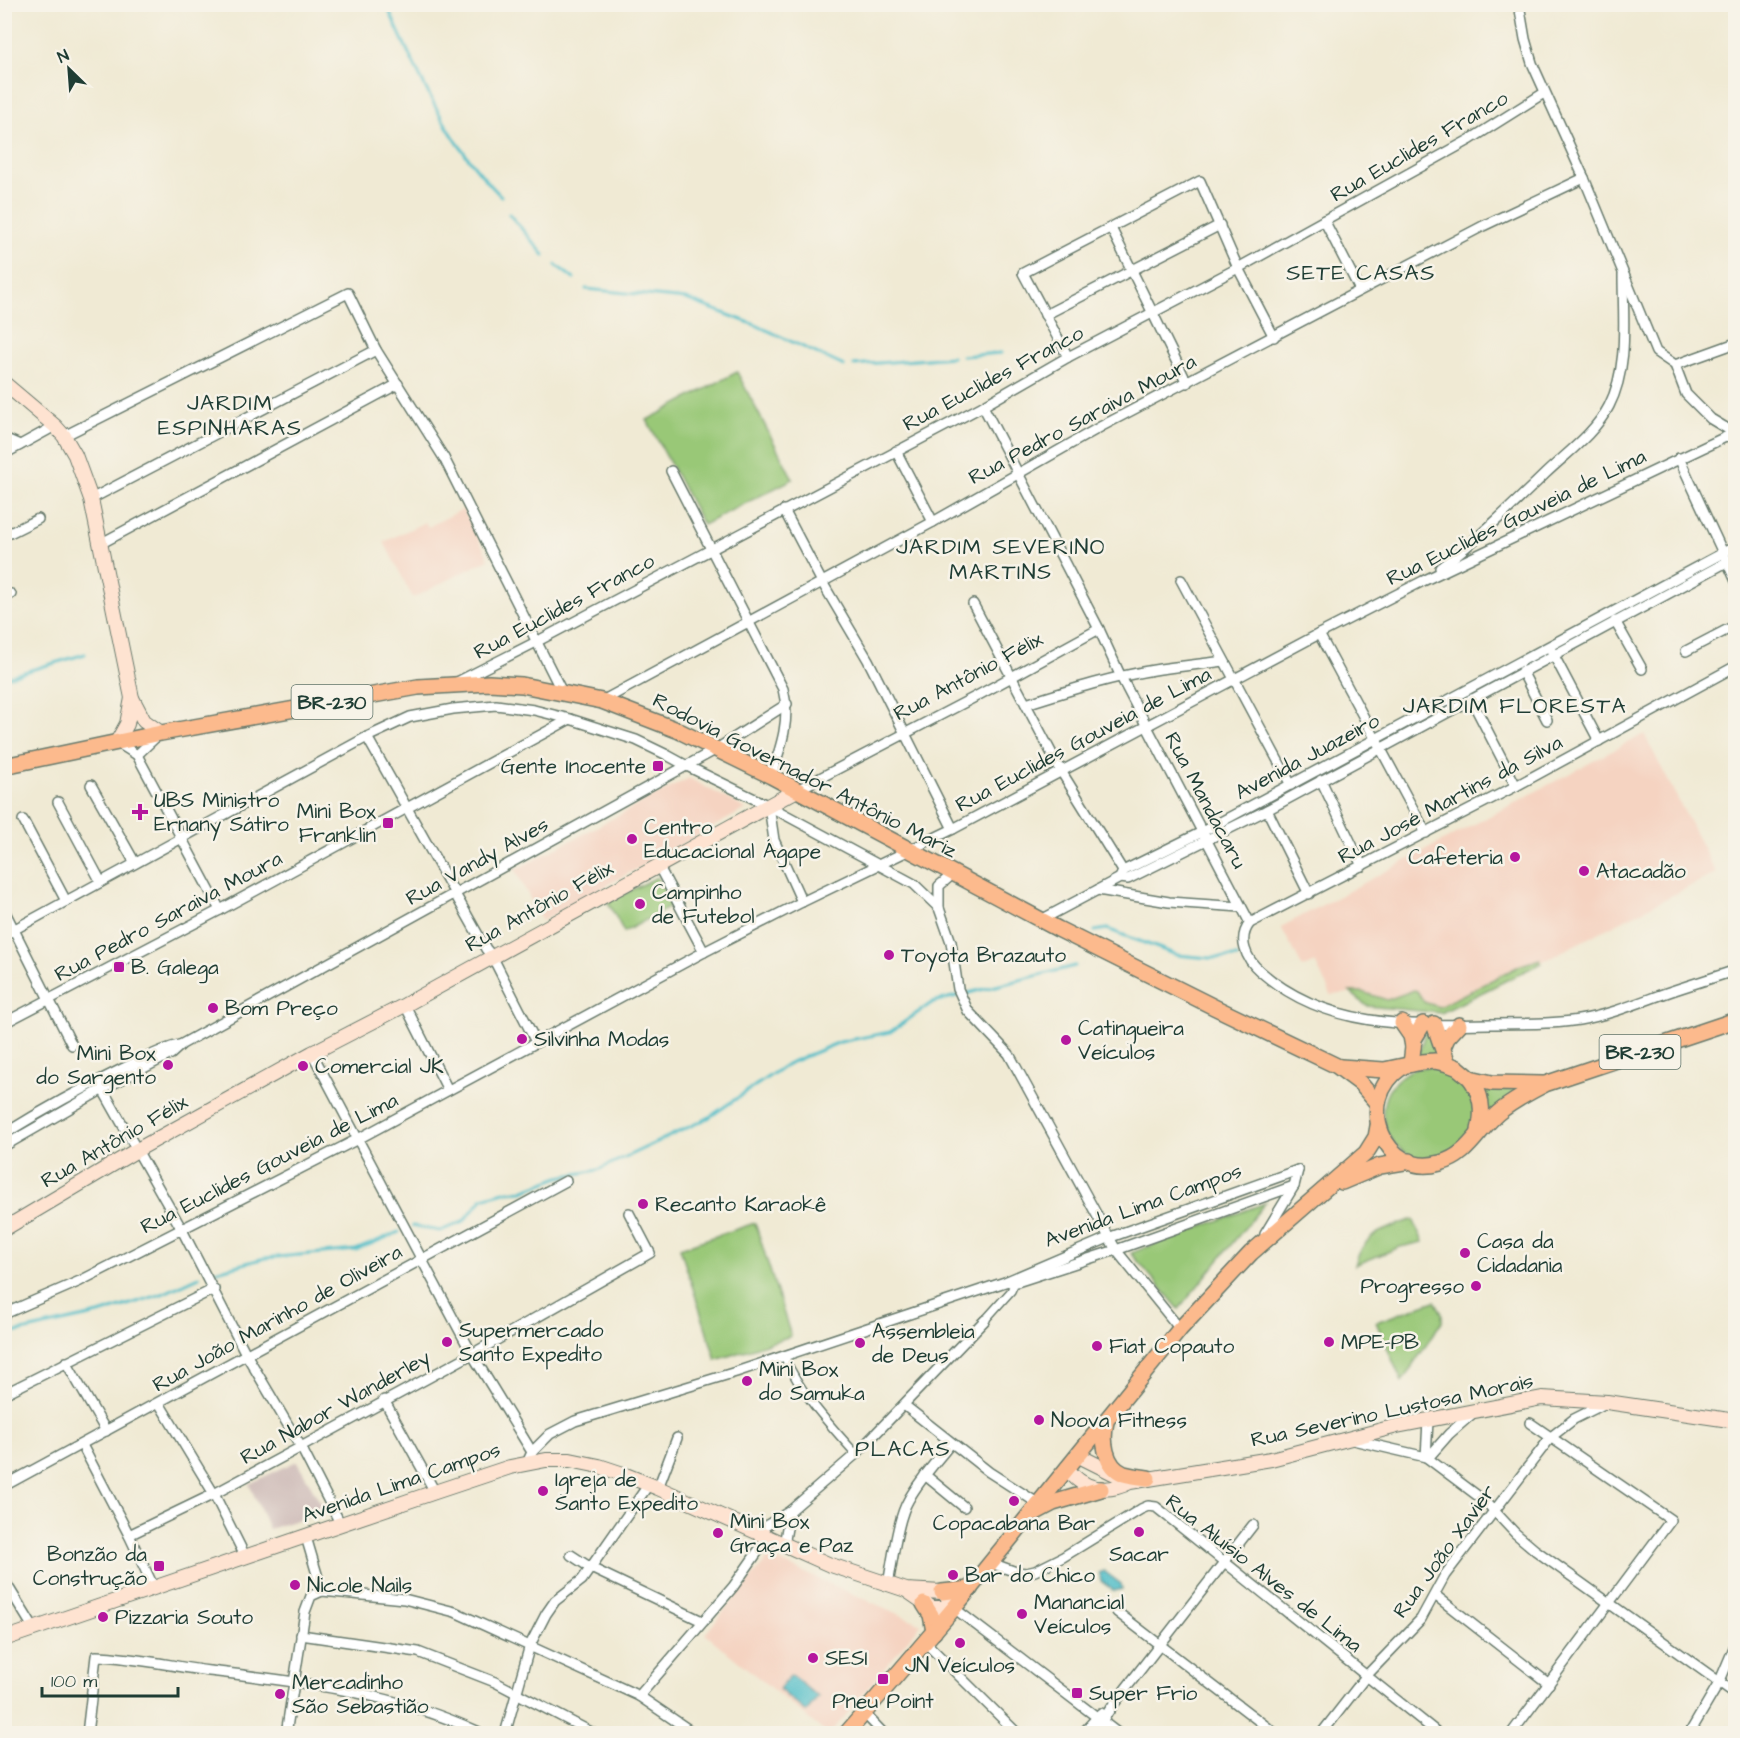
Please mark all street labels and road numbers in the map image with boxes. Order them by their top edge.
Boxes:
street label: Rua Euclides Franco [1325,84,1514,209]
street label: Rua Euclides Franco [898,318,1089,438]
street label: Rua Pedro Saraiva Moura [963,347,1201,492]
street label: Rua Euclides Gouveia de Lima [1382,442,1651,593]
street label: Rua Euclides Franco [469,546,660,666]
street label: Rua Antônio Félix [889,625,1048,728]
street label: Rua Euclides Gouveia de Lima [950,659,1216,819]
road number: BR-230 [292,685,372,719]
street label: Rodovia Governador Antônio Mariz [648,686,962,865]
street label: Avenida Juazeiro [1230,706,1385,807]
street label: Rua Mandacaru [1157,727,1254,874]
street label: Rua José Martins da Silva [1333,728,1568,871]
street label: Rua Vandy Alves [401,810,555,914]
street label: Rua Pedro Saraiva Moura [49,844,287,989]
street label: Rua Antônio Félix [460,854,619,959]
road number: BR-230 [1600,1035,1680,1069]
street label: Rua Euclides Gouveia de Lima [135,1086,403,1241]
street label: Rua Antônio Félix [35,1088,193,1195]
street label: Avenida Lima Campos [1040,1156,1246,1256]
street label: Rua João Marinho de Oliveira [147,1237,408,1399]
street label: Rua Nabor Wanderley [235,1343,437,1474]
street label: Rua Severino Lustosa Morais [1248,1366,1536,1455]
street label: Avenida Lima Campos [298,1435,505,1531]
street label: Rua João Xavier [1386,1478,1503,1624]
street label: Rua Aluísio Alves de Lima [1159,1487,1368,1660]

